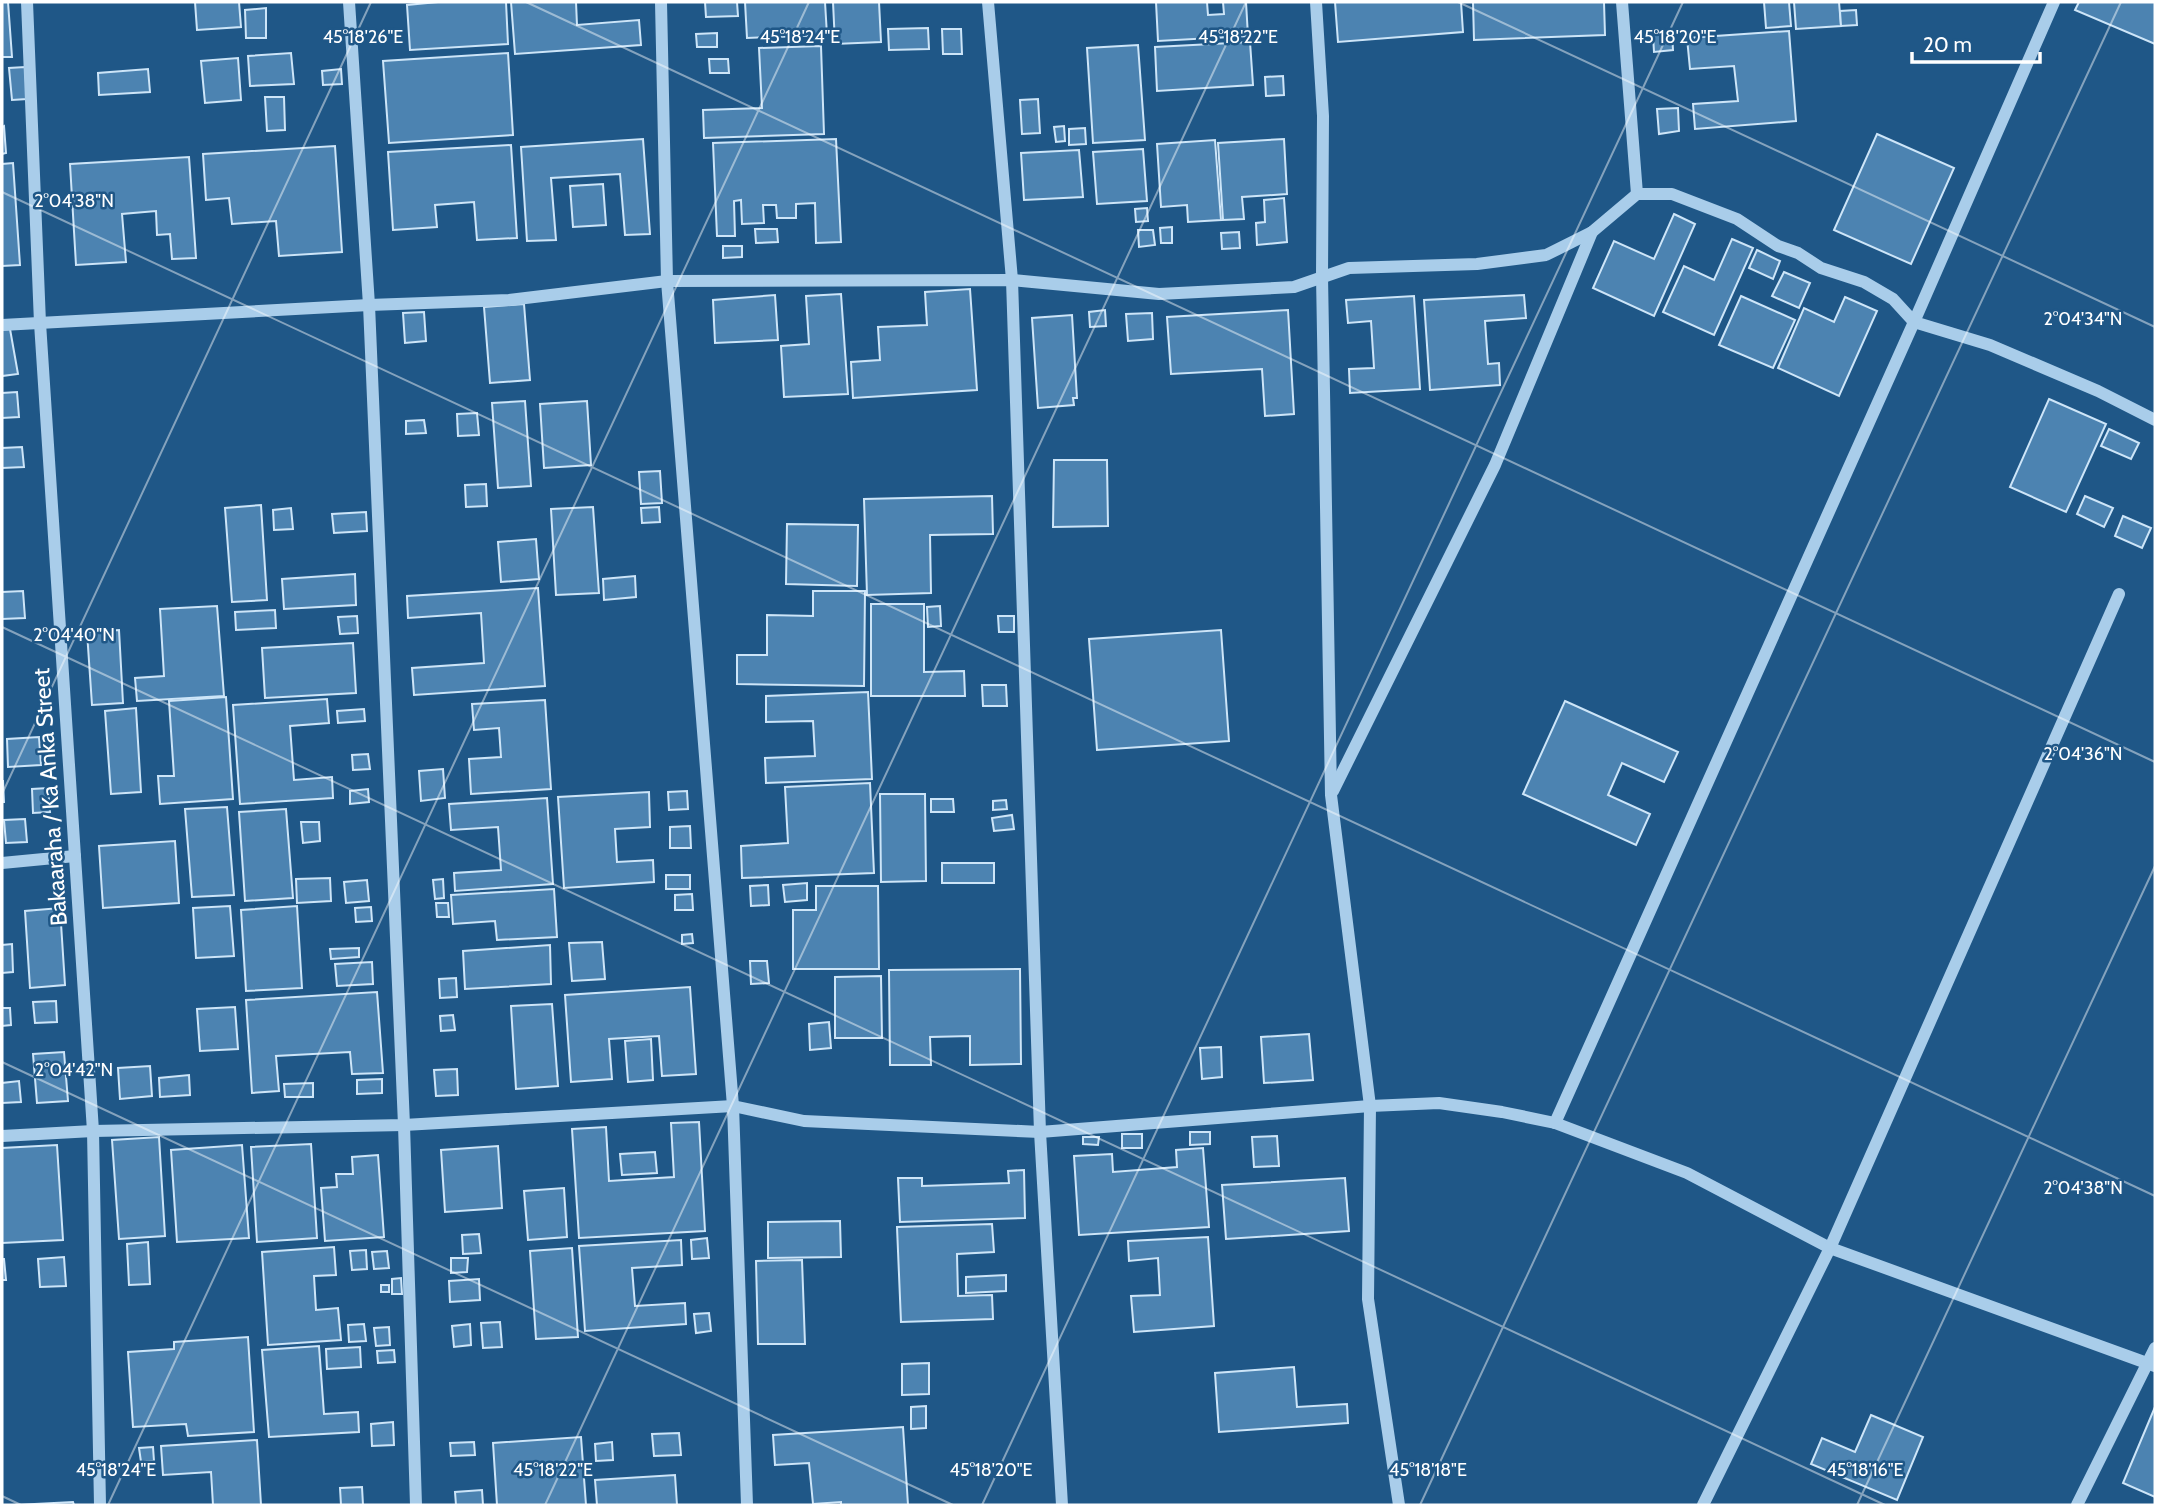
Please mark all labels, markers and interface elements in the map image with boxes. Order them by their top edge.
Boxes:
scale bar [1912,21,2040,65]
text: 45°18'26"E [323,26,403,48]
text: 45°18'24"E [760,26,840,48]
text: 45°18'22"E [1198,26,1278,48]
text: 45°18'20"E [1633,26,1717,48]
text: 20 m [1923,32,1972,57]
text: 2°04'38"N [34,190,114,212]
text: 2°04'34"N [2044,308,2122,330]
text: 2°04'40"N [33,624,115,646]
street label: Bakaaraha / Ka Anka Street [27,667,73,927]
text: 2°04'36"N [2044,743,2122,765]
text: 2°04'42"N [35,1059,113,1081]
text: 2°04'38"N [2043,1177,2123,1199]
text: 45°18'24"E [76,1459,156,1481]
text: 45°18'22"E [513,1459,593,1481]
text: 45°18'20"E [949,1459,1033,1481]
text: 45°18'18"E [1389,1459,1467,1481]
text: 45°18'16"E [1826,1459,1904,1481]

